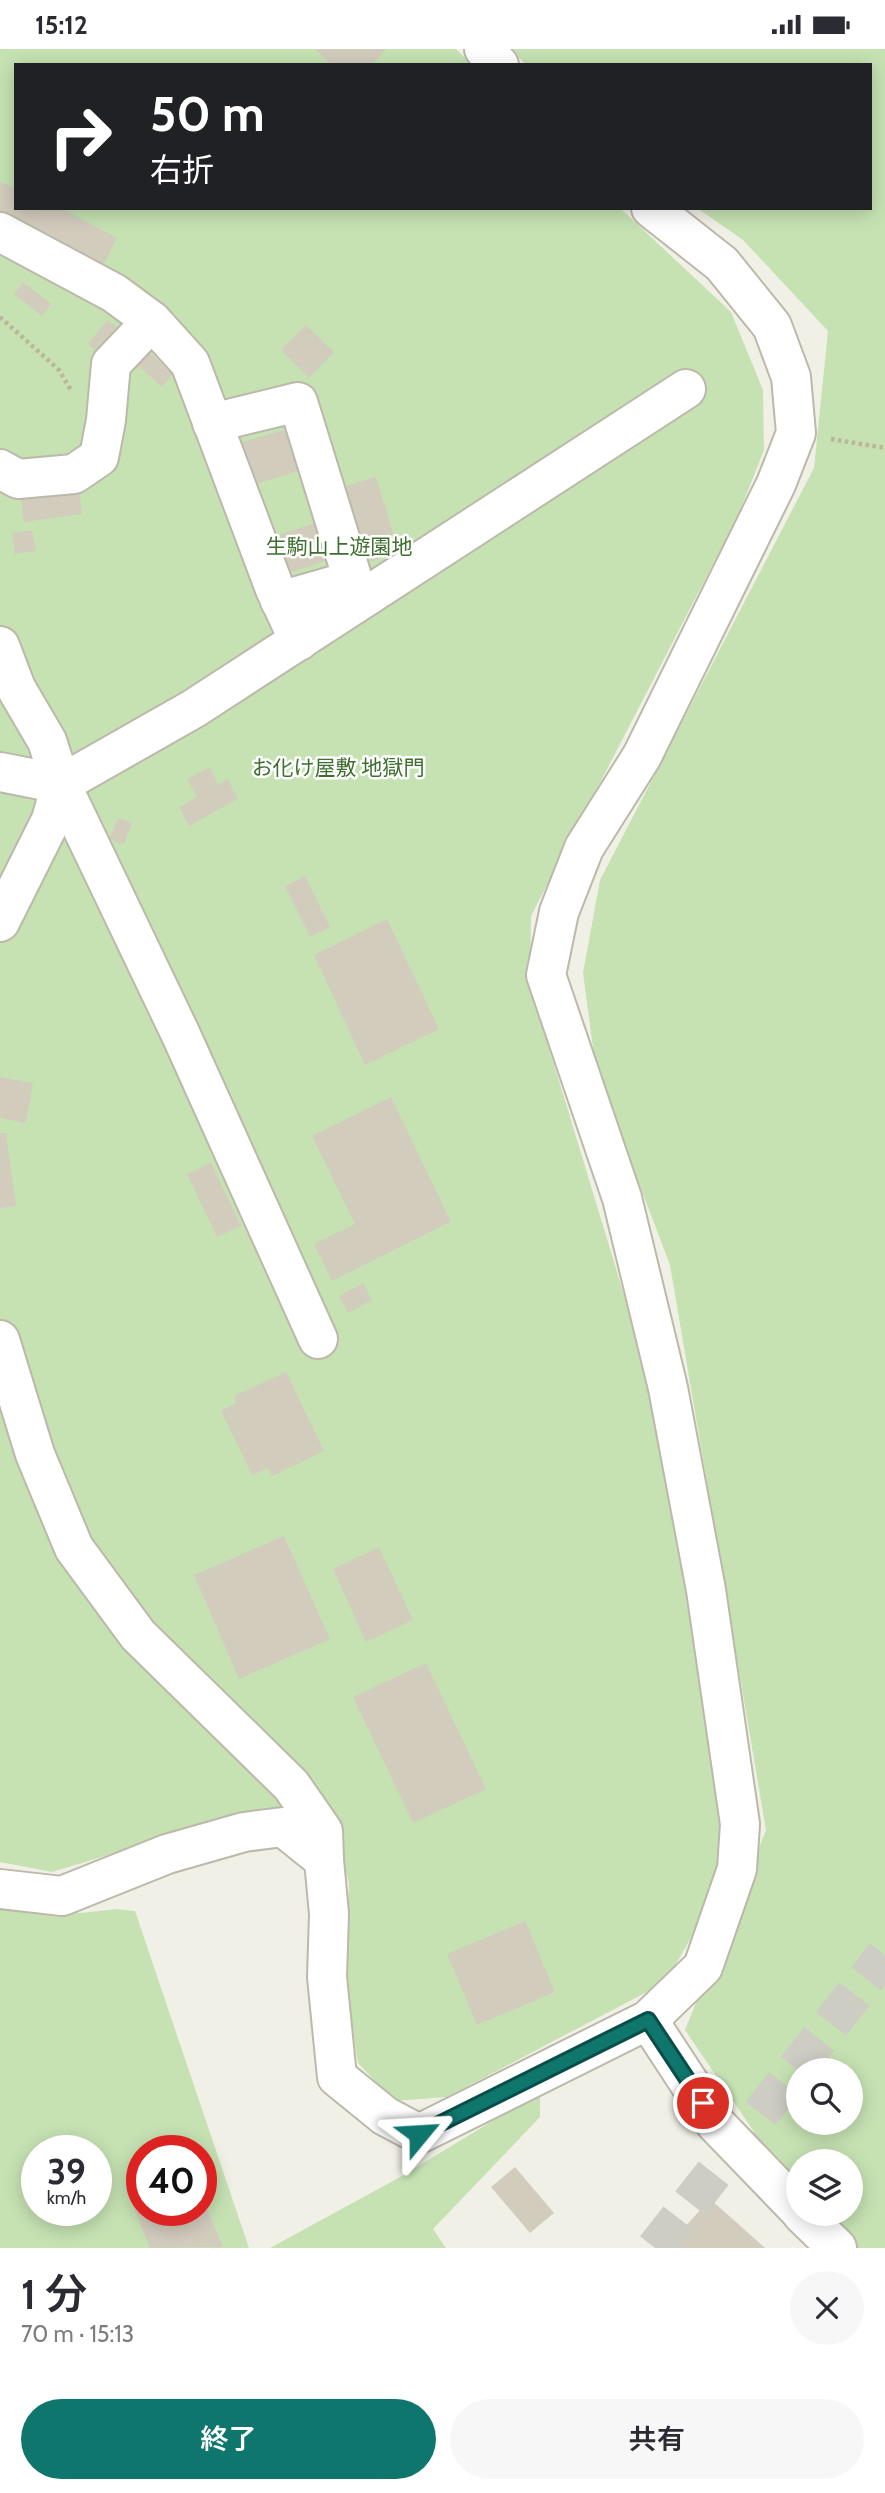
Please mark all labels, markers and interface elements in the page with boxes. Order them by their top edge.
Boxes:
text: 15:12 [35,9,88,41]
text: 50 m [150,84,265,143]
icon: right [35,91,126,182]
text: 右折 [150,150,214,189]
park label: 生駒山上遊園地 [266,534,413,559]
park label: お化け屋敷 地獄門 [252,755,424,780]
map controls [786,2058,863,2226]
button: search [786,2058,863,2135]
pin [673,2073,733,2133]
icon: arrive [684,2084,722,2122]
position arrow [382,2097,456,2171]
speed limit sign: 40 [126,2135,217,2226]
button: layers [786,2149,863,2226]
text: 39 [47,2150,86,2193]
text: km/h [47,2187,86,2209]
text: 1 分 [21,2268,87,2320]
button: close [790,2271,864,2345]
text: 70 m · 15:13 [21,2320,134,2348]
button: 終了 [21,2399,436,2479]
button: 共有 [450,2399,864,2479]

